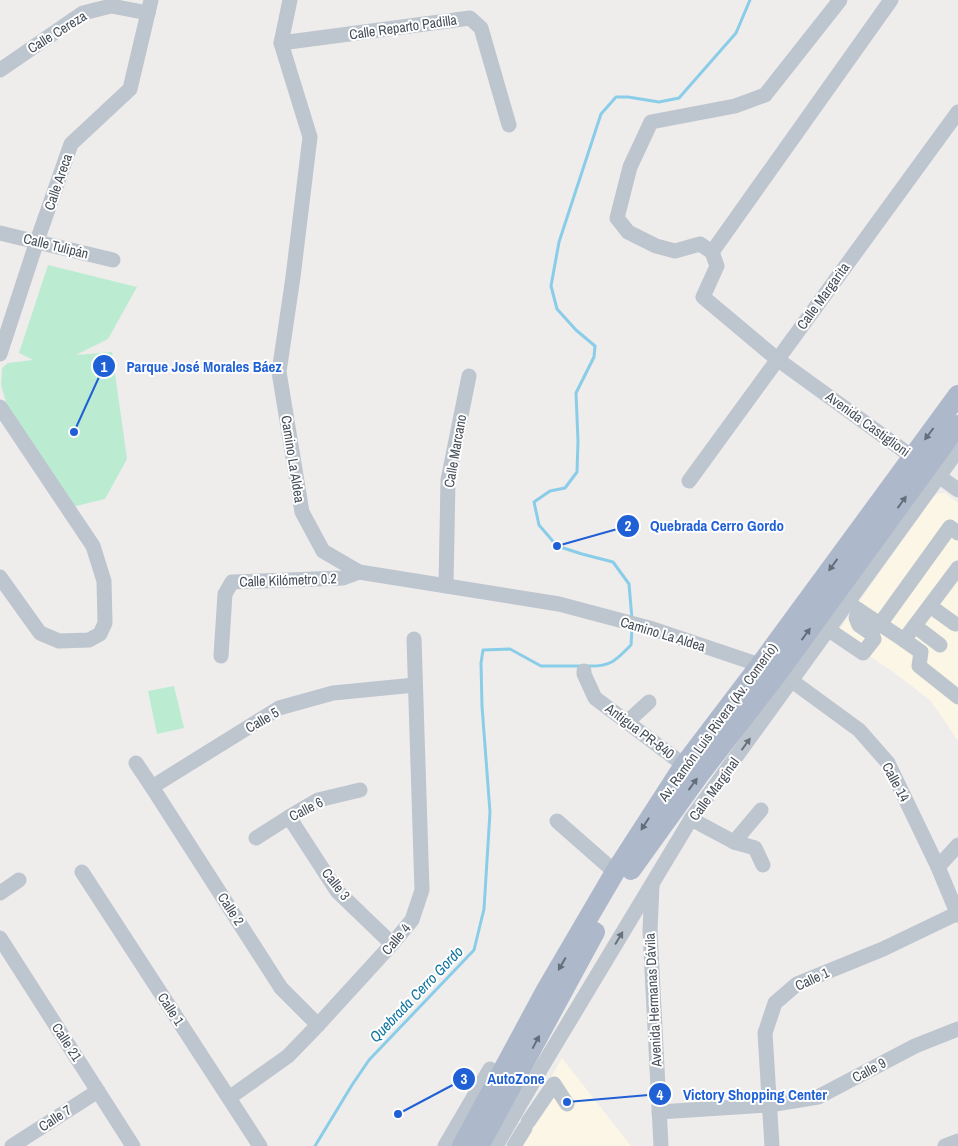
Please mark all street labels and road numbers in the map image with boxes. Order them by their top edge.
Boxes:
street label: Calle Cereza [24,6,90,57]
street label: Calle Reparto Padilla [348,10,459,43]
street label: Calle Areca [40,151,76,213]
street label: Calle Tulipán [22,229,90,263]
street label: Calle Margarita [793,258,854,333]
street label: Avenida Castiglioni [821,387,914,461]
street label: Calle Marcano [440,413,470,489]
street label: Camino La Aldea [277,414,309,505]
street label: Calle Kilómetro 0.2 [239,569,337,591]
street label: Camino La Aldea [618,613,708,656]
street label: Av. Ramón Luis Rivera (Av. Comerío) [654,639,782,805]
street label: Antigua PR-840 [601,699,678,763]
street label: Calle 5 [242,703,282,737]
street label: Calle Marginal [685,754,743,824]
street label: Calle 14 [878,759,914,805]
street label: Calle 6 [286,793,326,825]
street label: Calle 3 [318,864,354,904]
street label: Calle 2 [214,889,248,929]
street label: Calle 4 [378,919,415,958]
street label: Avenida Hermanas Dávila [640,932,666,1068]
street label: Calle 1 [792,963,833,995]
street label: Calle 1 [154,989,189,1029]
street label: Calle 21 [48,1019,86,1065]
street label: Calle 9 [849,1054,889,1086]
street label: Calle 7 [35,1101,75,1135]

